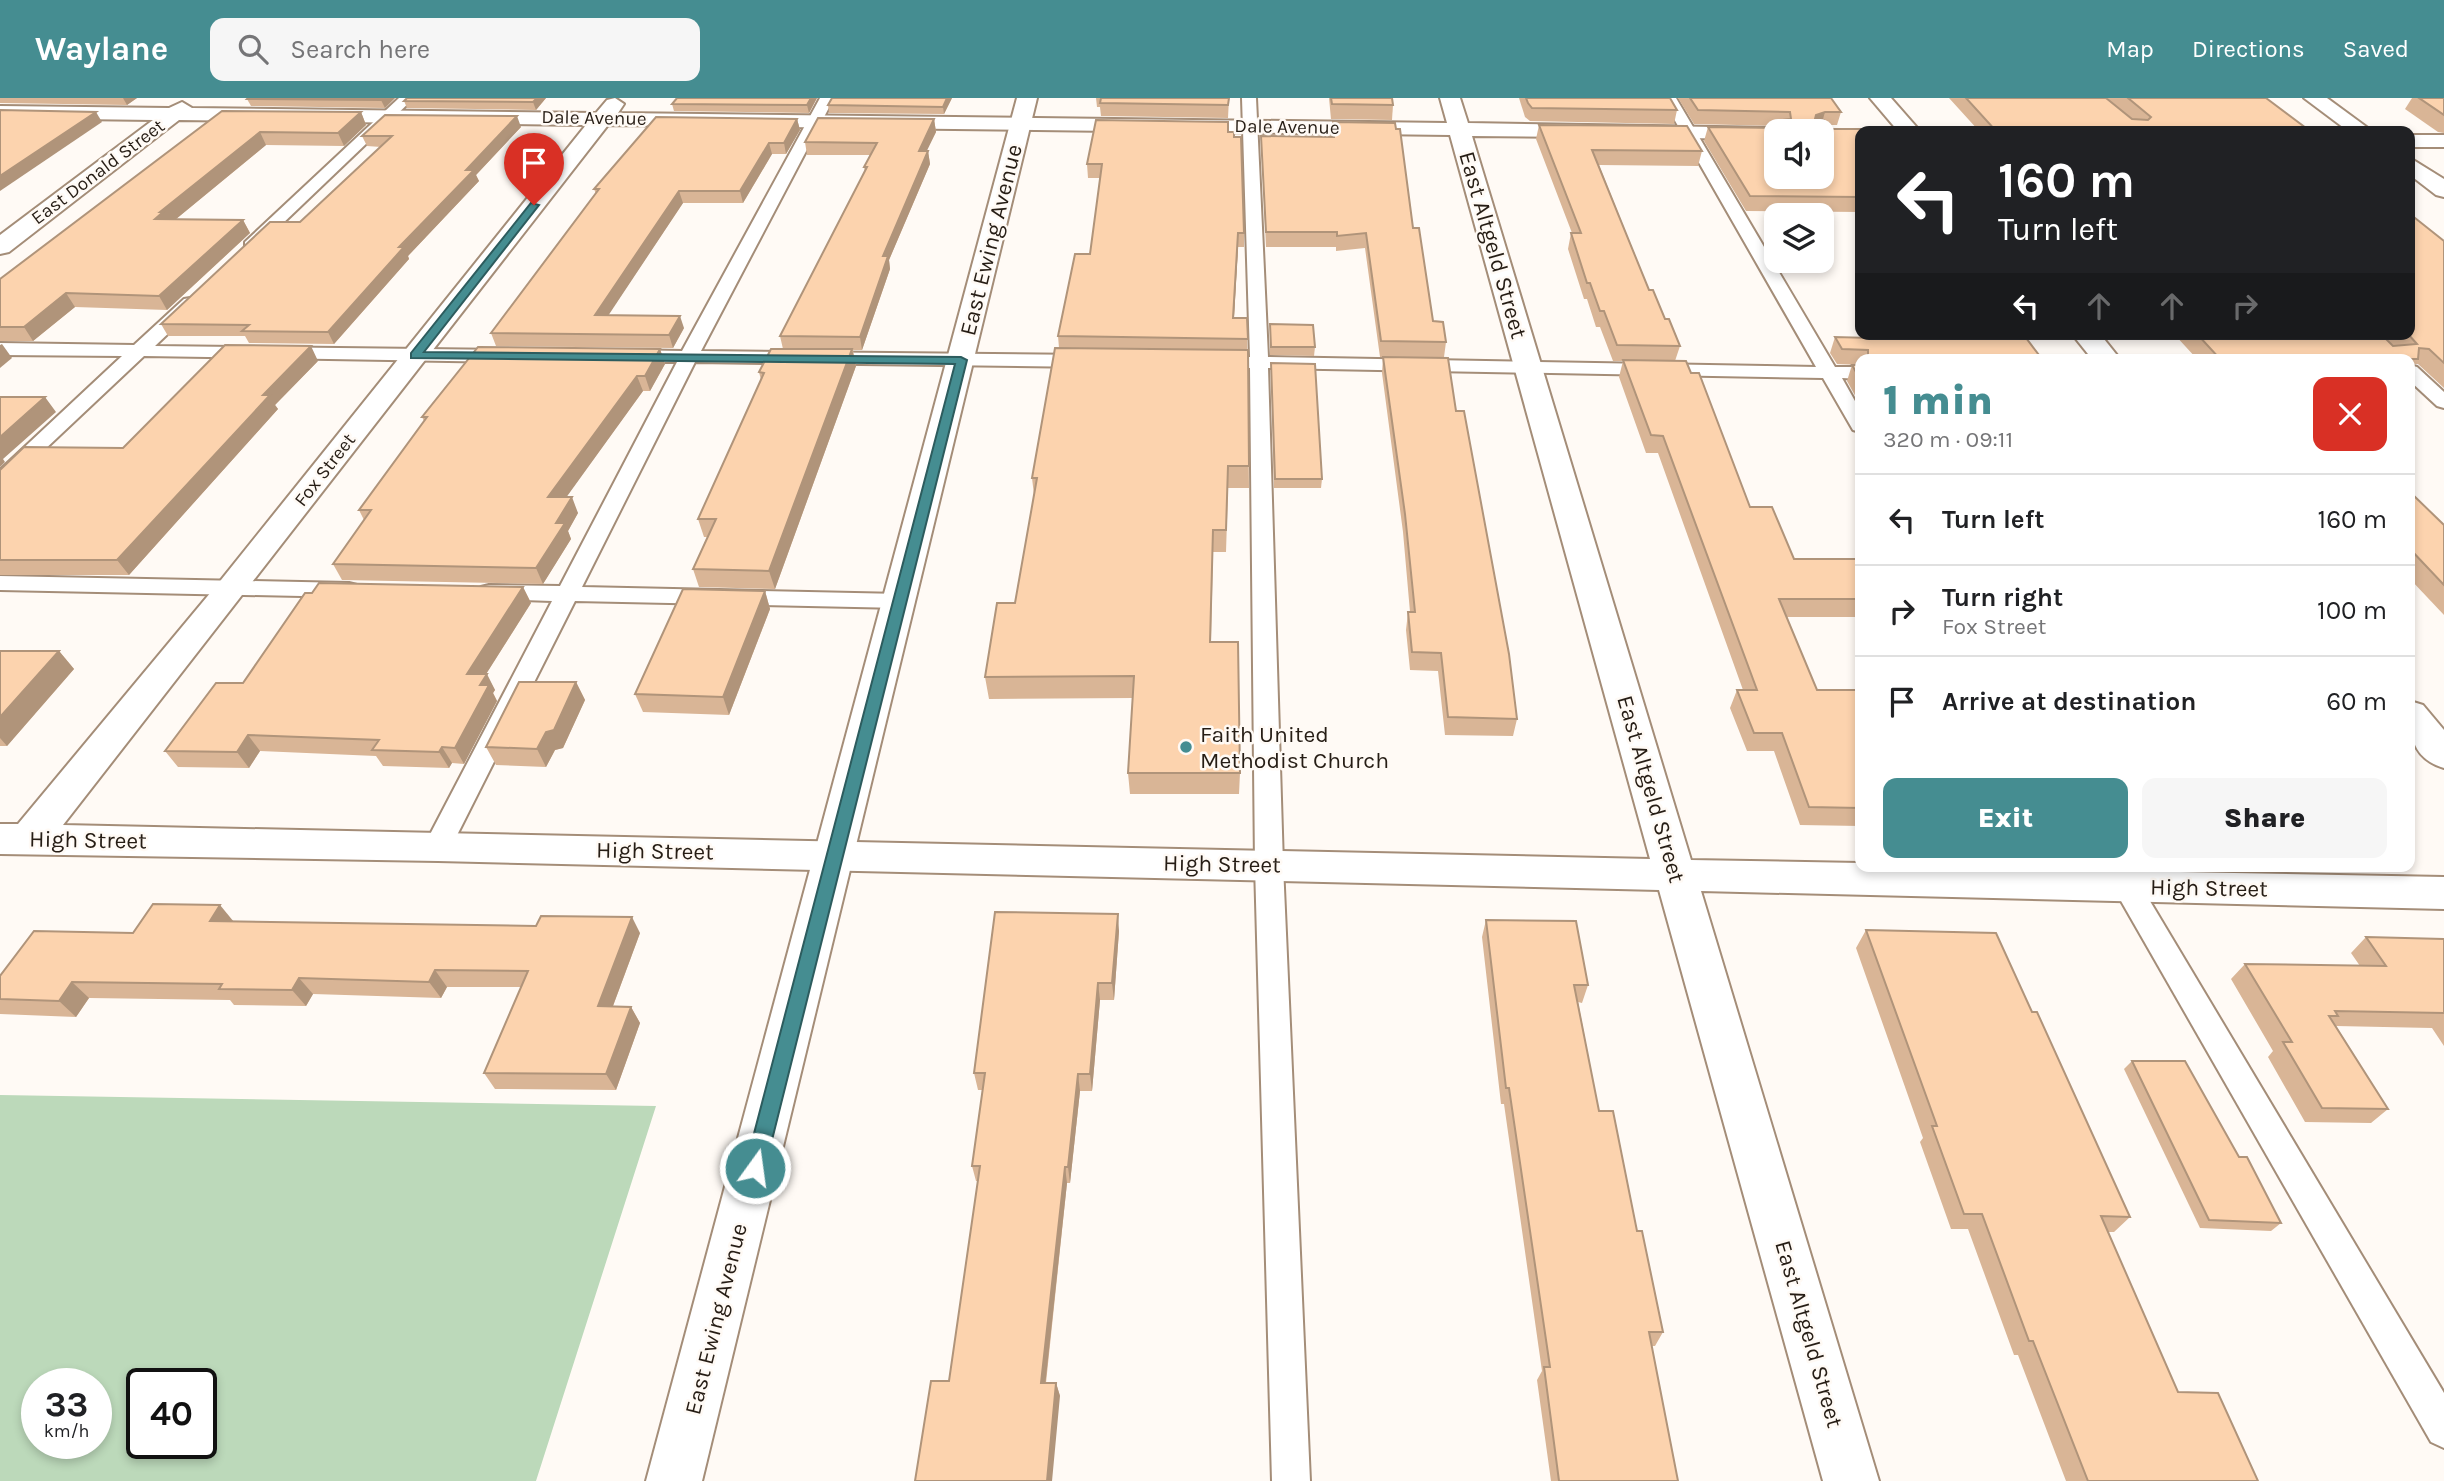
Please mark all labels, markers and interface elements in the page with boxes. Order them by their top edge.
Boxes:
search box [210,18,700,81]
text: Waylane [35,30,168,68]
icon: search [234,30,272,68]
text: Search here [290,34,430,65]
text: Map [2106,35,2154,63]
text: Directions [2192,35,2305,63]
text: Saved [2343,35,2409,63]
street label: Dale Avenue [541,106,647,130]
street label: East Donald Street [27,115,169,229]
street label: Dale Avenue [1234,115,1340,139]
map controls [1764,119,1834,273]
button: sound [1764,119,1834,189]
pin [504,133,564,205]
street label: East Ewing Avenue [954,142,1028,338]
icon: arrive [515,144,553,182]
street label: East Altgeld Street [1453,148,1533,342]
text: 160 m [1998,152,2135,209]
icon: left [1883,154,1974,245]
button: layers [1764,203,1834,273]
text: Turn left [1998,211,2118,248]
icon: left [2007,287,2045,325]
icon: ahead [2080,287,2118,325]
icon: ahead [2153,287,2191,325]
icon: right [2226,287,2264,325]
text: 1 min [1883,375,1993,425]
button: close [2313,377,2387,451]
text: 320 m · 09:11 [1883,426,2013,453]
street label: Fox Street [290,429,360,511]
icon: left [1883,501,1921,539]
text: Turn left [1942,504,2044,535]
text: 160 m [2318,504,2387,535]
text: Turn right [1942,582,2063,613]
icon: right [1883,592,1921,630]
text: 100 m [2317,595,2387,626]
text: Fox Street [1942,613,2046,640]
icon: arrive [1883,683,1921,721]
text: Arrive at destination [1942,686,2196,717]
text: 60 m [2326,686,2387,717]
street label: East Altgeld Street [1611,692,1691,886]
place label: Faith United Methodist Church [1200,721,1389,774]
marker: Faith United Methodist Church [1178,739,1194,755]
button: Exit [1883,778,2128,858]
button: Share [2142,778,2387,858]
street label: High Street [29,825,147,855]
street label: High Street [596,836,714,866]
street label: High Street [1163,849,1281,879]
street label: High Street [2150,873,2268,903]
position arrow [718,1131,792,1205]
street label: East Ewing Avenue [679,1221,753,1417]
street label: East Altgeld Street [1769,1237,1849,1431]
speed limit sign: 40 [126,1368,217,1459]
text: 33 [45,1384,88,1425]
text: km/h [44,1420,89,1442]

